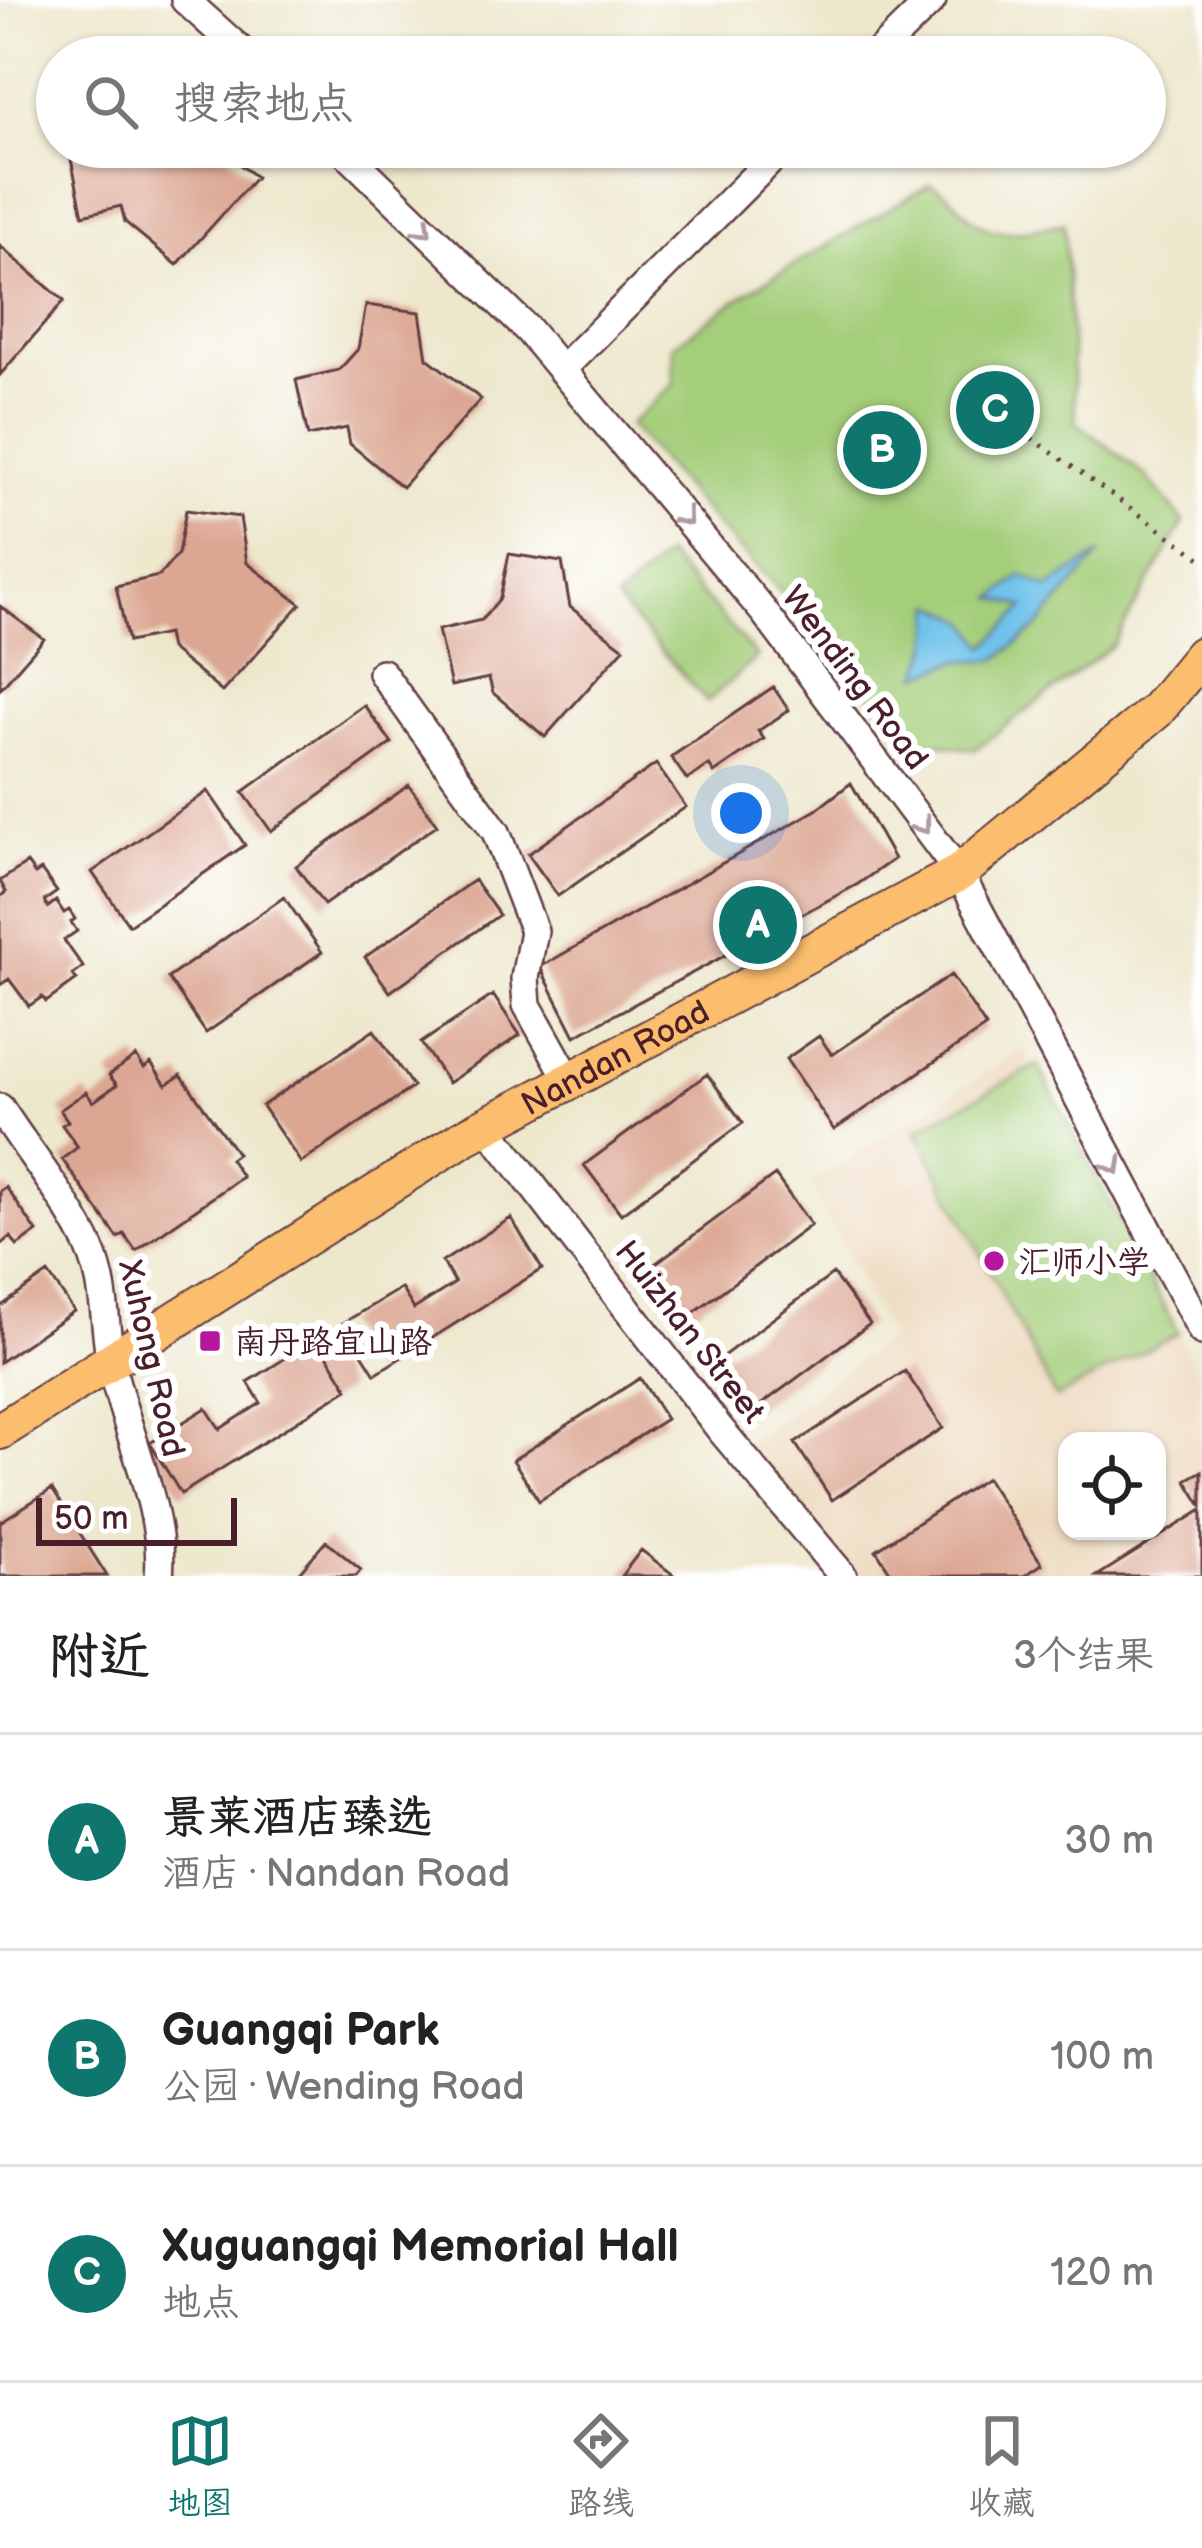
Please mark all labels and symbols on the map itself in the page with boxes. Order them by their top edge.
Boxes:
one-way arrow [410,214,432,236]
pin: C [956,365,1034,455]
pin: B [843,405,921,495]
one-way arrow [671,504,693,526]
street label: Wending Road [772,579,936,778]
your location [711,783,771,843]
one-way arrow [909,813,931,834]
pin: A [719,880,797,970]
street label: Nandan Road [515,992,716,1125]
one-way arrow [1100,1153,1123,1174]
street label: Huizhan Street [606,1233,773,1431]
place label: 汇师小学 [1018,1243,1150,1283]
marker: 汇师小学 [981,1248,1007,1274]
street label: Xuhong Road [109,1255,193,1461]
place label: 南丹路宜山路 [234,1323,432,1363]
marker: 南丹路宜山路 [197,1328,223,1354]
scale bar [36,1492,237,1545]

